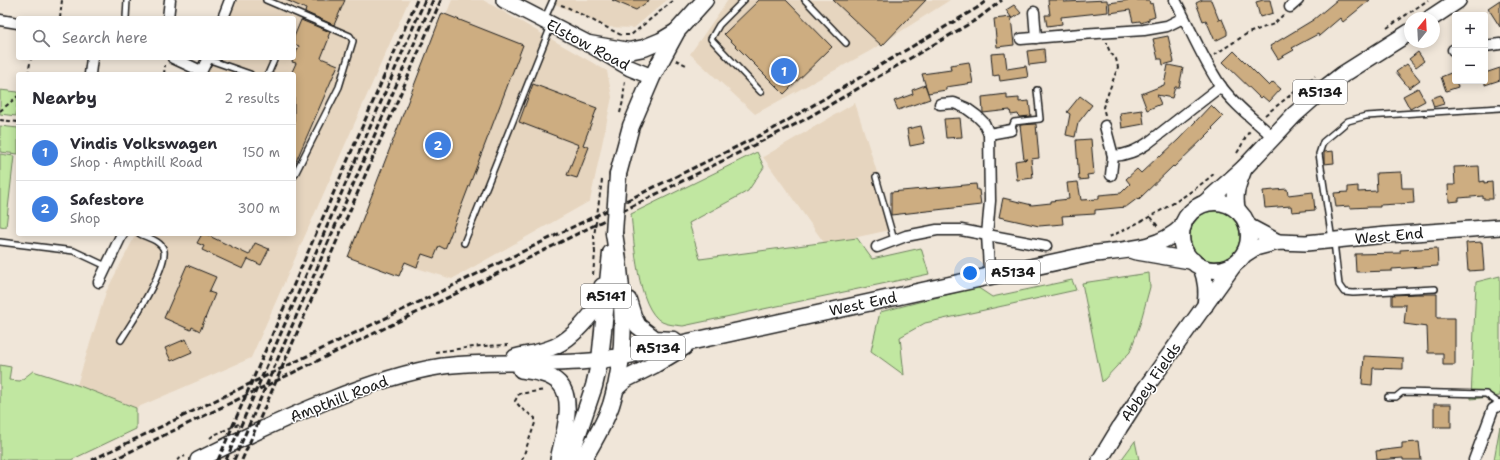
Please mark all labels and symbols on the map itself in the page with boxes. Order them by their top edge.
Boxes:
north arrow [1404,12,1440,48]
street label: Elstow Road [543,15,634,76]
pin: 1 [771,56,797,86]
road number: A5134 [1293,80,1347,104]
pin: 2 [425,130,451,160]
street label: West End [1354,223,1425,249]
road number: A5134 [986,260,1040,284]
your location [960,263,980,283]
road number: A5141 [581,284,631,308]
street label: West End [827,287,899,321]
road number: A5134 [631,336,685,360]
street label: Abbey Fields [1116,338,1186,426]
street label: Ampthill Road [287,371,391,427]

